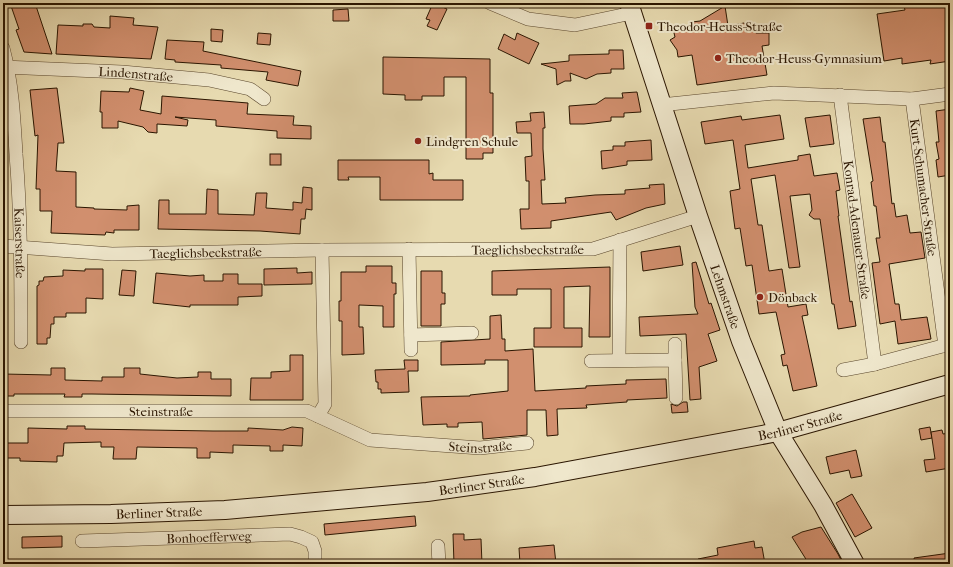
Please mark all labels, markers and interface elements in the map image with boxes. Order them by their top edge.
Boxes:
place label: Theodor-Heuss-Straße [657,19,783,34]
marker: Theodor-Heuss-Straße [644,21,654,31]
place label: Theodor-Heuss-Gymnasium [726,51,882,66]
marker: Theodor-Heuss-Gymnasium [713,53,723,63]
street label: Lindenstraße [98,64,174,85]
street label: Kurt-Schumacher-Straße [907,118,940,258]
place label: Lindgren Schule [426,134,519,149]
marker: Lindgren Schule [413,136,423,146]
street label: Konrad-Adenauer-Straße [841,160,874,301]
street label: Kaiserstraße [11,207,28,279]
street label: Taeglichsbeckstraße [471,242,584,257]
street label: Taeglichsbeckstraße [149,244,263,261]
street label: Lehmstraße [707,263,743,331]
place label: Dönback [768,290,817,305]
marker: Dönback [755,292,765,302]
street label: Steinstraße [129,404,193,419]
street label: Berliner Straße [757,407,844,444]
street label: Steinstraße [448,438,513,456]
street label: Berliner Straße [438,471,526,498]
street label: Berliner Straße [115,504,203,522]
street label: Bonhoefferweg [166,528,253,546]

